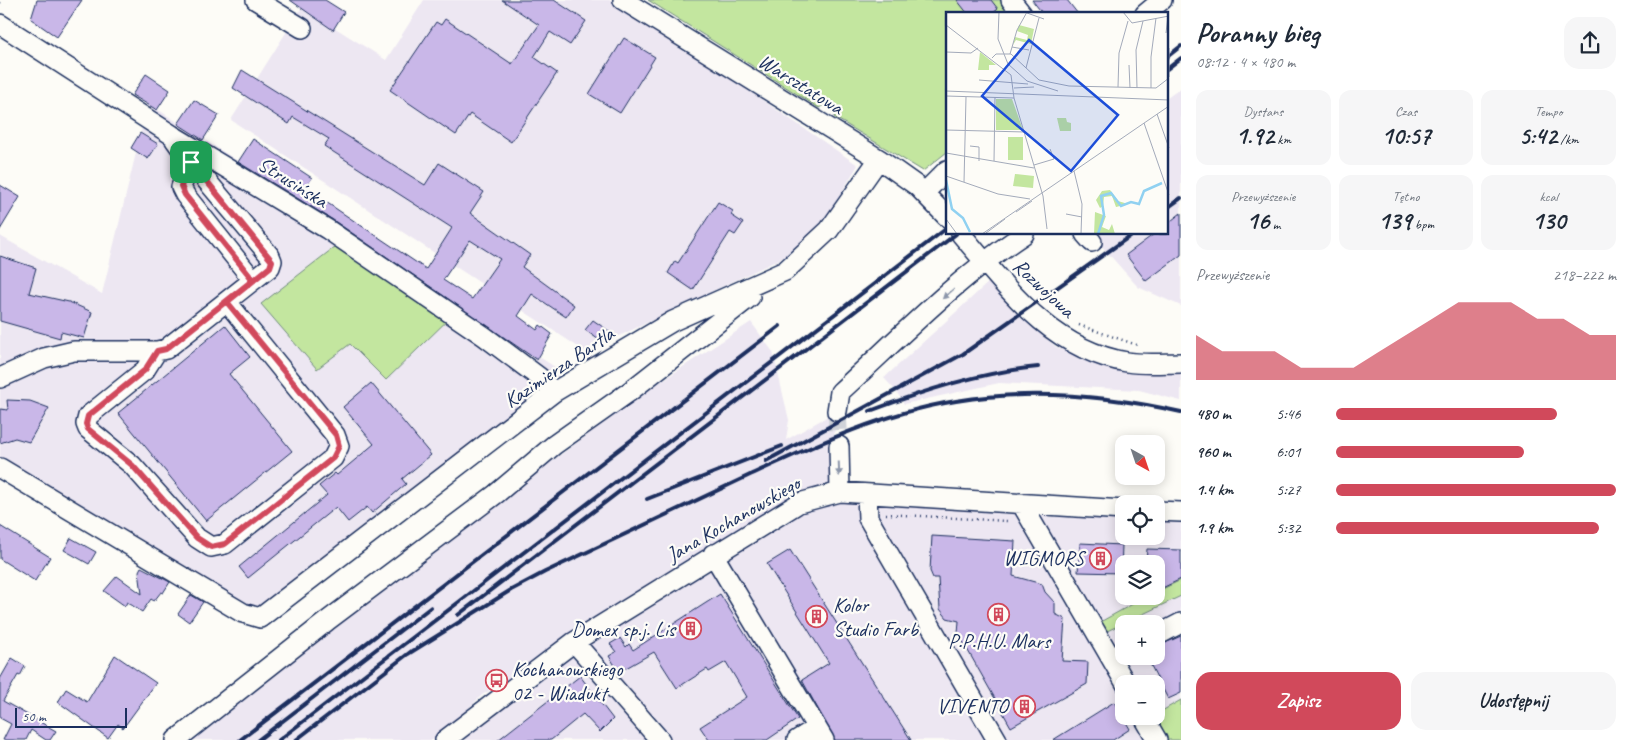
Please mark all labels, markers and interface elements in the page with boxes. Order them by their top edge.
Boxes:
inset map [946,12,1168,235]
text: Poranny bieg [1196,15,1319,50]
button: share [1564,17,1616,69]
street label: Warsztatowa [754,48,850,121]
text: 08:12 · 4 × 480 m [1196,52,1295,72]
text: Dystans [1244,103,1283,120]
text: Czas [1395,103,1417,120]
text: Tempo [1535,103,1563,120]
text: 1.92 [1236,120,1274,152]
text: 10:57 [1381,120,1431,152]
text: 5:42 [1519,120,1557,152]
text: km [1274,131,1291,148]
text: /km [1557,131,1579,148]
pin [170,141,212,183]
icon: arrive [177,148,205,176]
street label: Strusińska [253,150,334,215]
text: Przewyższenie [1231,188,1295,205]
text: Tętno [1393,188,1419,205]
text: kcal [1539,188,1558,205]
text: 16 [1246,205,1269,237]
text: 139 [1378,205,1411,237]
text: 130 [1532,205,1566,237]
text: m [1269,216,1280,233]
text: bpm [1411,216,1434,233]
street label: Rozwojowa [1008,253,1082,324]
text: Przewyższenie [1196,265,1269,285]
text: 218–222 m [1553,265,1616,285]
one-way arrow [942,288,954,300]
street label: Kazimierza Bartla [499,320,621,413]
text: 480 m [1196,404,1231,424]
text: 5:46 [1276,404,1301,424]
north arrow [1115,435,1165,485]
map controls [1115,435,1165,725]
text: 960 m [1196,442,1231,462]
text: 6:01 [1276,442,1301,462]
one-way arrow [836,461,844,477]
street label: Jana Kochanowskiego [661,469,807,568]
text: 1.4 km [1196,480,1233,500]
text: 5:27 [1276,480,1301,500]
button: locate [1115,495,1165,545]
text: 1.9 km [1196,518,1233,538]
text: 5:32 [1276,518,1301,538]
place label: WIGMORS [1003,545,1087,571]
building icon: WIGMORS [1088,546,1112,570]
button: layers [1115,555,1165,605]
place label: Kolor Studio Farb [833,592,920,642]
building icon: P.P.H.U. Mars [987,602,1011,626]
building icon: Kolor Studio Farb [805,605,829,629]
button: + [1115,615,1165,665]
place label: Domex sp.j. Lis [571,616,677,642]
building icon: Domex sp.j. Lis [679,617,703,641]
place label: P.P.H.U. Mars [948,628,1052,654]
place label: Kochanowskiego 02 - Wiadukt [512,656,624,706]
bus stop icon: Kochanowskiego 02 - Wiadukt [484,669,508,693]
button: Zapisz [1196,672,1401,730]
button: Udostępnij [1411,672,1616,730]
button: − [1115,675,1165,725]
place label: VIVENTO [937,693,1011,719]
building icon: VIVENTO [1012,694,1036,718]
scale bar [15,705,128,728]
text: 50 m [22,708,46,725]

